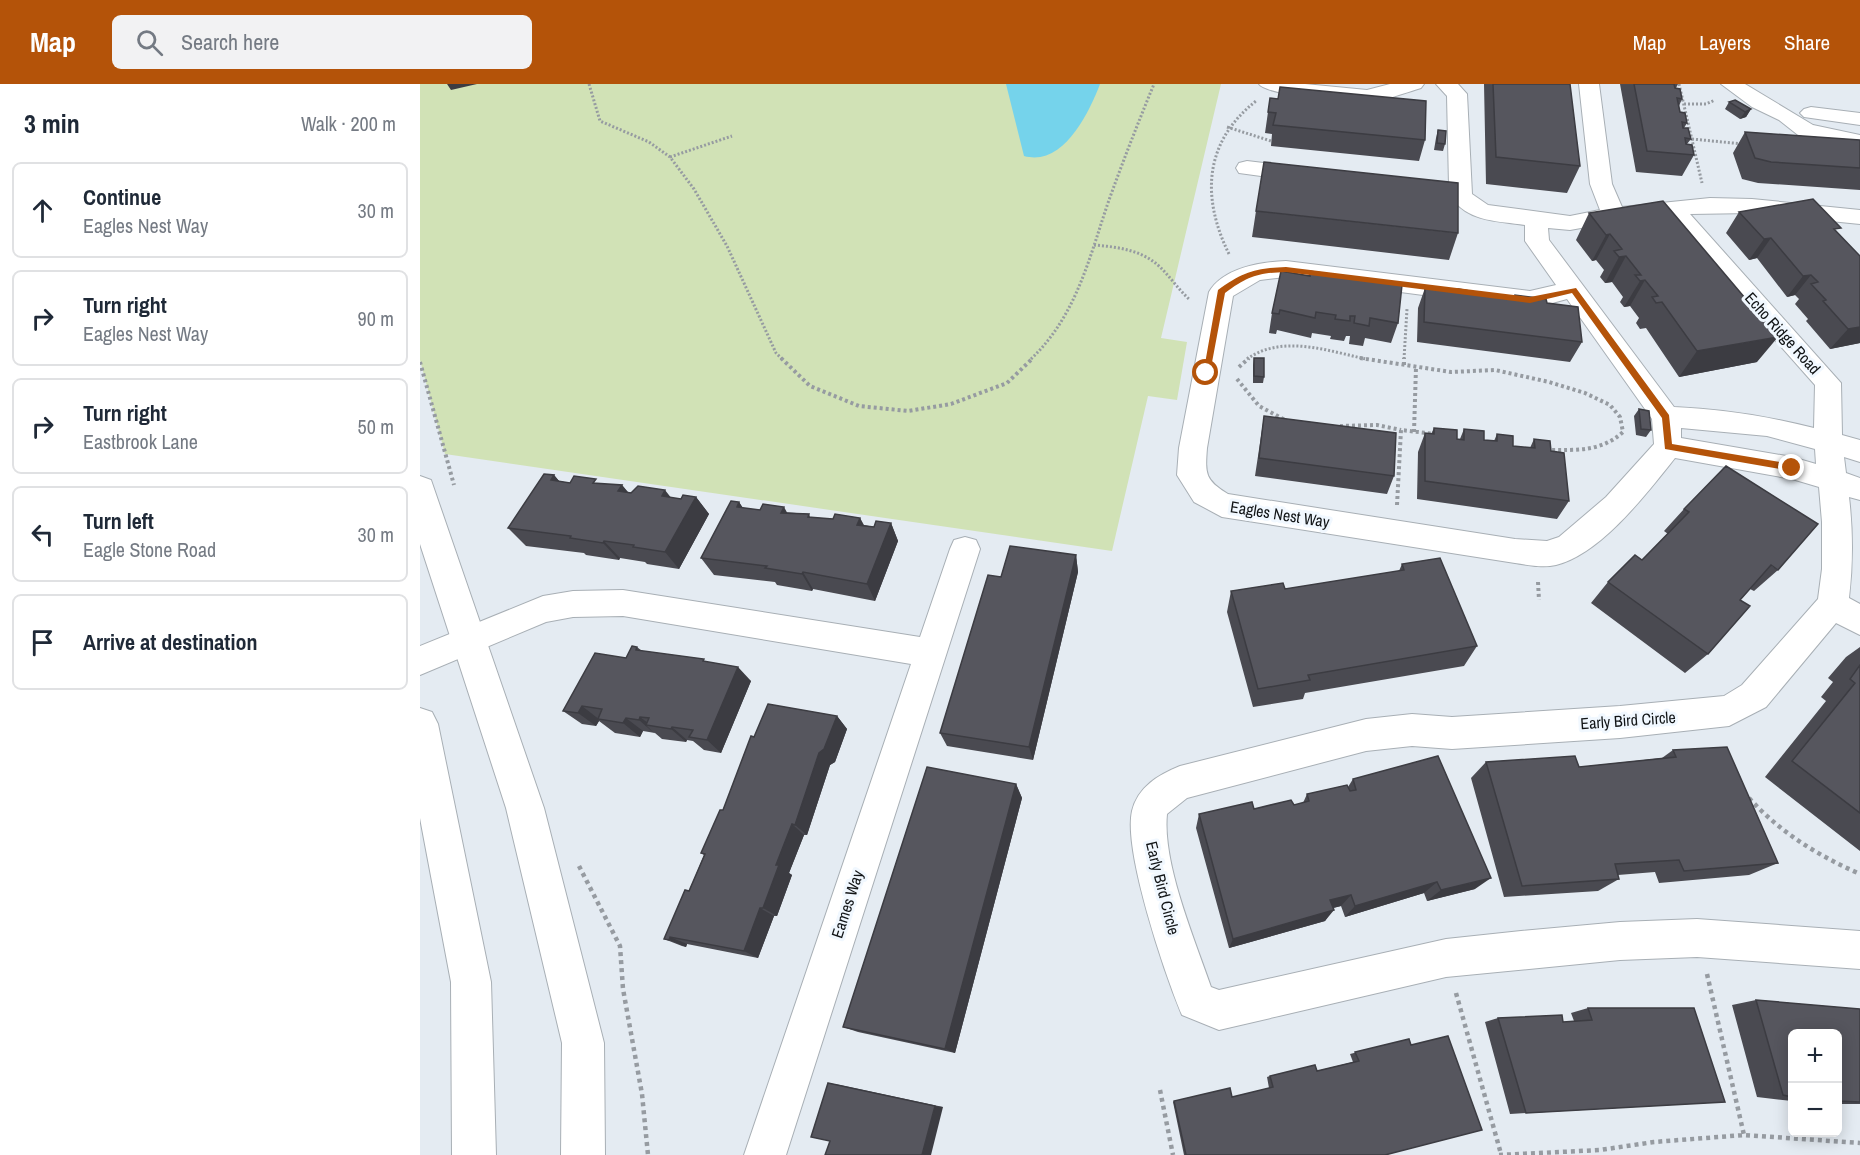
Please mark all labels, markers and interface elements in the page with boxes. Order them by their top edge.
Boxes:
search box [112,15,532,69]
text: Map [30,23,76,61]
icon: search [133,26,166,59]
text: Search here [181,27,279,57]
text: Map [1633,28,1666,57]
text: Layers [1699,28,1751,57]
text: Share [1784,28,1830,57]
text: 3 min [24,106,80,141]
text: Walk · 200 m [301,110,396,137]
text: Continue [83,182,161,212]
icon: ahead [26,194,59,227]
text: 30 m [358,197,394,224]
text: Eagles Nest Way [83,212,208,239]
street label: Echo Ridge Road [1740,287,1826,379]
text: Turn right [83,290,167,320]
icon: right [26,302,59,335]
text: 90 m [358,305,394,332]
text: Eagles Nest Way [83,320,208,347]
route start [1192,359,1218,385]
text: Turn right [83,398,167,428]
icon: right [26,410,59,443]
text: 50 m [358,413,394,440]
text: Eastbrook Lane [83,428,198,455]
route end [1778,454,1804,480]
street label: Eagles Nest Way [1229,495,1332,533]
text: Turn left [83,506,154,536]
icon: left [26,518,59,551]
text: 30 m [358,521,394,548]
text: Eagle Stone Road [83,536,216,563]
icon: arrive [26,626,59,659]
text: Arrive at destination [83,627,257,657]
street label: Early Bird Circle [1580,706,1676,734]
street label: Early Bird Circle [1141,839,1185,937]
street label: Eames Way [826,867,868,941]
map controls [1788,1029,1842,1137]
button: + [1788,1029,1842,1083]
button: − [1788,1083,1842,1137]

